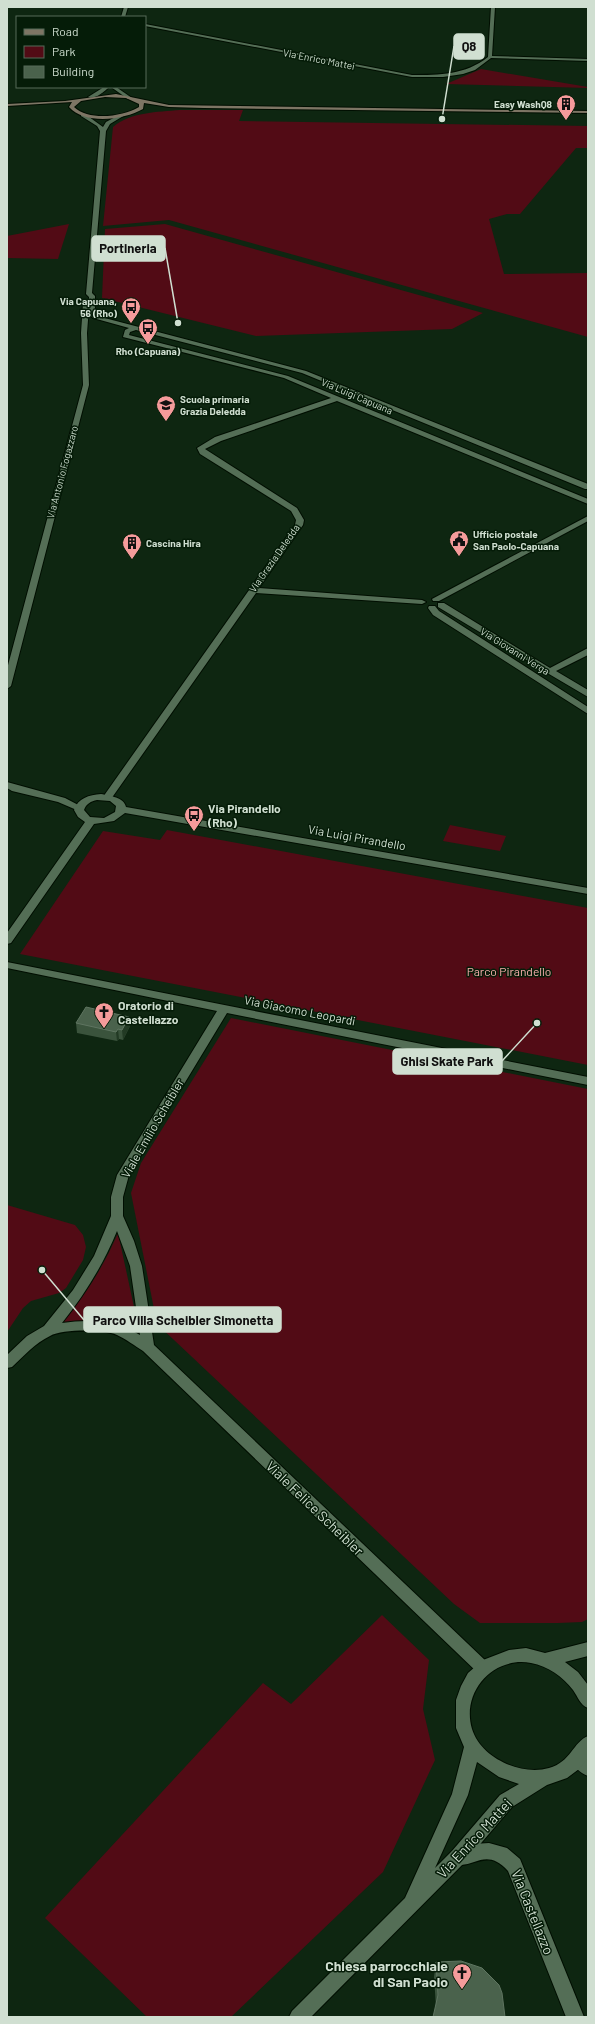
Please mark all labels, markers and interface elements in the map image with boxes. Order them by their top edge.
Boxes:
legend [16,16,146,88]
text: Road [52,24,79,38]
callout: Q8 [454,34,484,59]
text: Q8 [462,38,476,54]
text: Park [52,44,76,58]
street label: Via Enrico Mattei [282,46,356,72]
text: Building [52,64,94,78]
building icon: Easy WashQ8 [555,93,577,121]
place label: Easy WashQ8 [494,98,553,110]
callout: Portineria [92,236,165,261]
text: Portineria [99,240,157,256]
place label: Via Capuana, 56 (Rho) [60,295,118,319]
bus stop icon: Via Capuana, 56 (Rho) [120,296,142,324]
bus stop icon: Rho (Capuana) [137,317,159,345]
place label: Rho (Capuana) [116,345,181,357]
street label: Via Luigi Capuana [319,376,395,416]
place label: Scuola primaria Grazia Deledda [180,393,249,417]
school or university icon: Scuola primaria Grazia Deledda [155,394,177,422]
street label: Via Antonio Fogazzaro [44,424,80,520]
street label: Via Grazia Deledda [246,522,302,594]
place label: Ufficio postale San Paolo-Capuana [473,528,559,552]
public building icon: Ufficio postale San Paolo-Capuana [448,529,470,557]
building icon: Cascina Hira [121,532,143,560]
place label: Cascina Hira [146,537,201,549]
street label: Via Giovanni Verga [478,625,552,677]
place label: Via Pirandello (Rho) [207,801,281,829]
bus stop icon: Via Pirandello (Rho) [183,804,205,832]
street label: Via Luigi Pirandello [307,822,407,852]
park label: Parco Pirandello [467,964,551,978]
street label: Via Giacomo Leopardi [243,992,357,1028]
place label: Oratorio di Castellazzo [118,998,179,1026]
church icon: Oratorio di Castellazzo [93,1001,115,1029]
callout: Ghisi Skate Park [393,1049,502,1074]
text: Ghisi Skate Park [401,1053,494,1069]
street label: Viale Emilio Scheibler [118,1075,186,1180]
callout: Parco Villa Scheibler Simonetta [84,1307,281,1332]
text: Parco Villa Scheibler Simonetta [93,1312,273,1328]
street label: Viale Felice Scheibler [263,1457,367,1559]
street label: Via Enrico Mattei [433,1795,515,1881]
street label: Via Castellazzo [508,1867,558,1957]
place label: Chiesa parrocchiale di San Paolo [325,1957,448,1990]
church icon: Chiesa parrocchiale di San Paolo [451,1962,473,1990]

